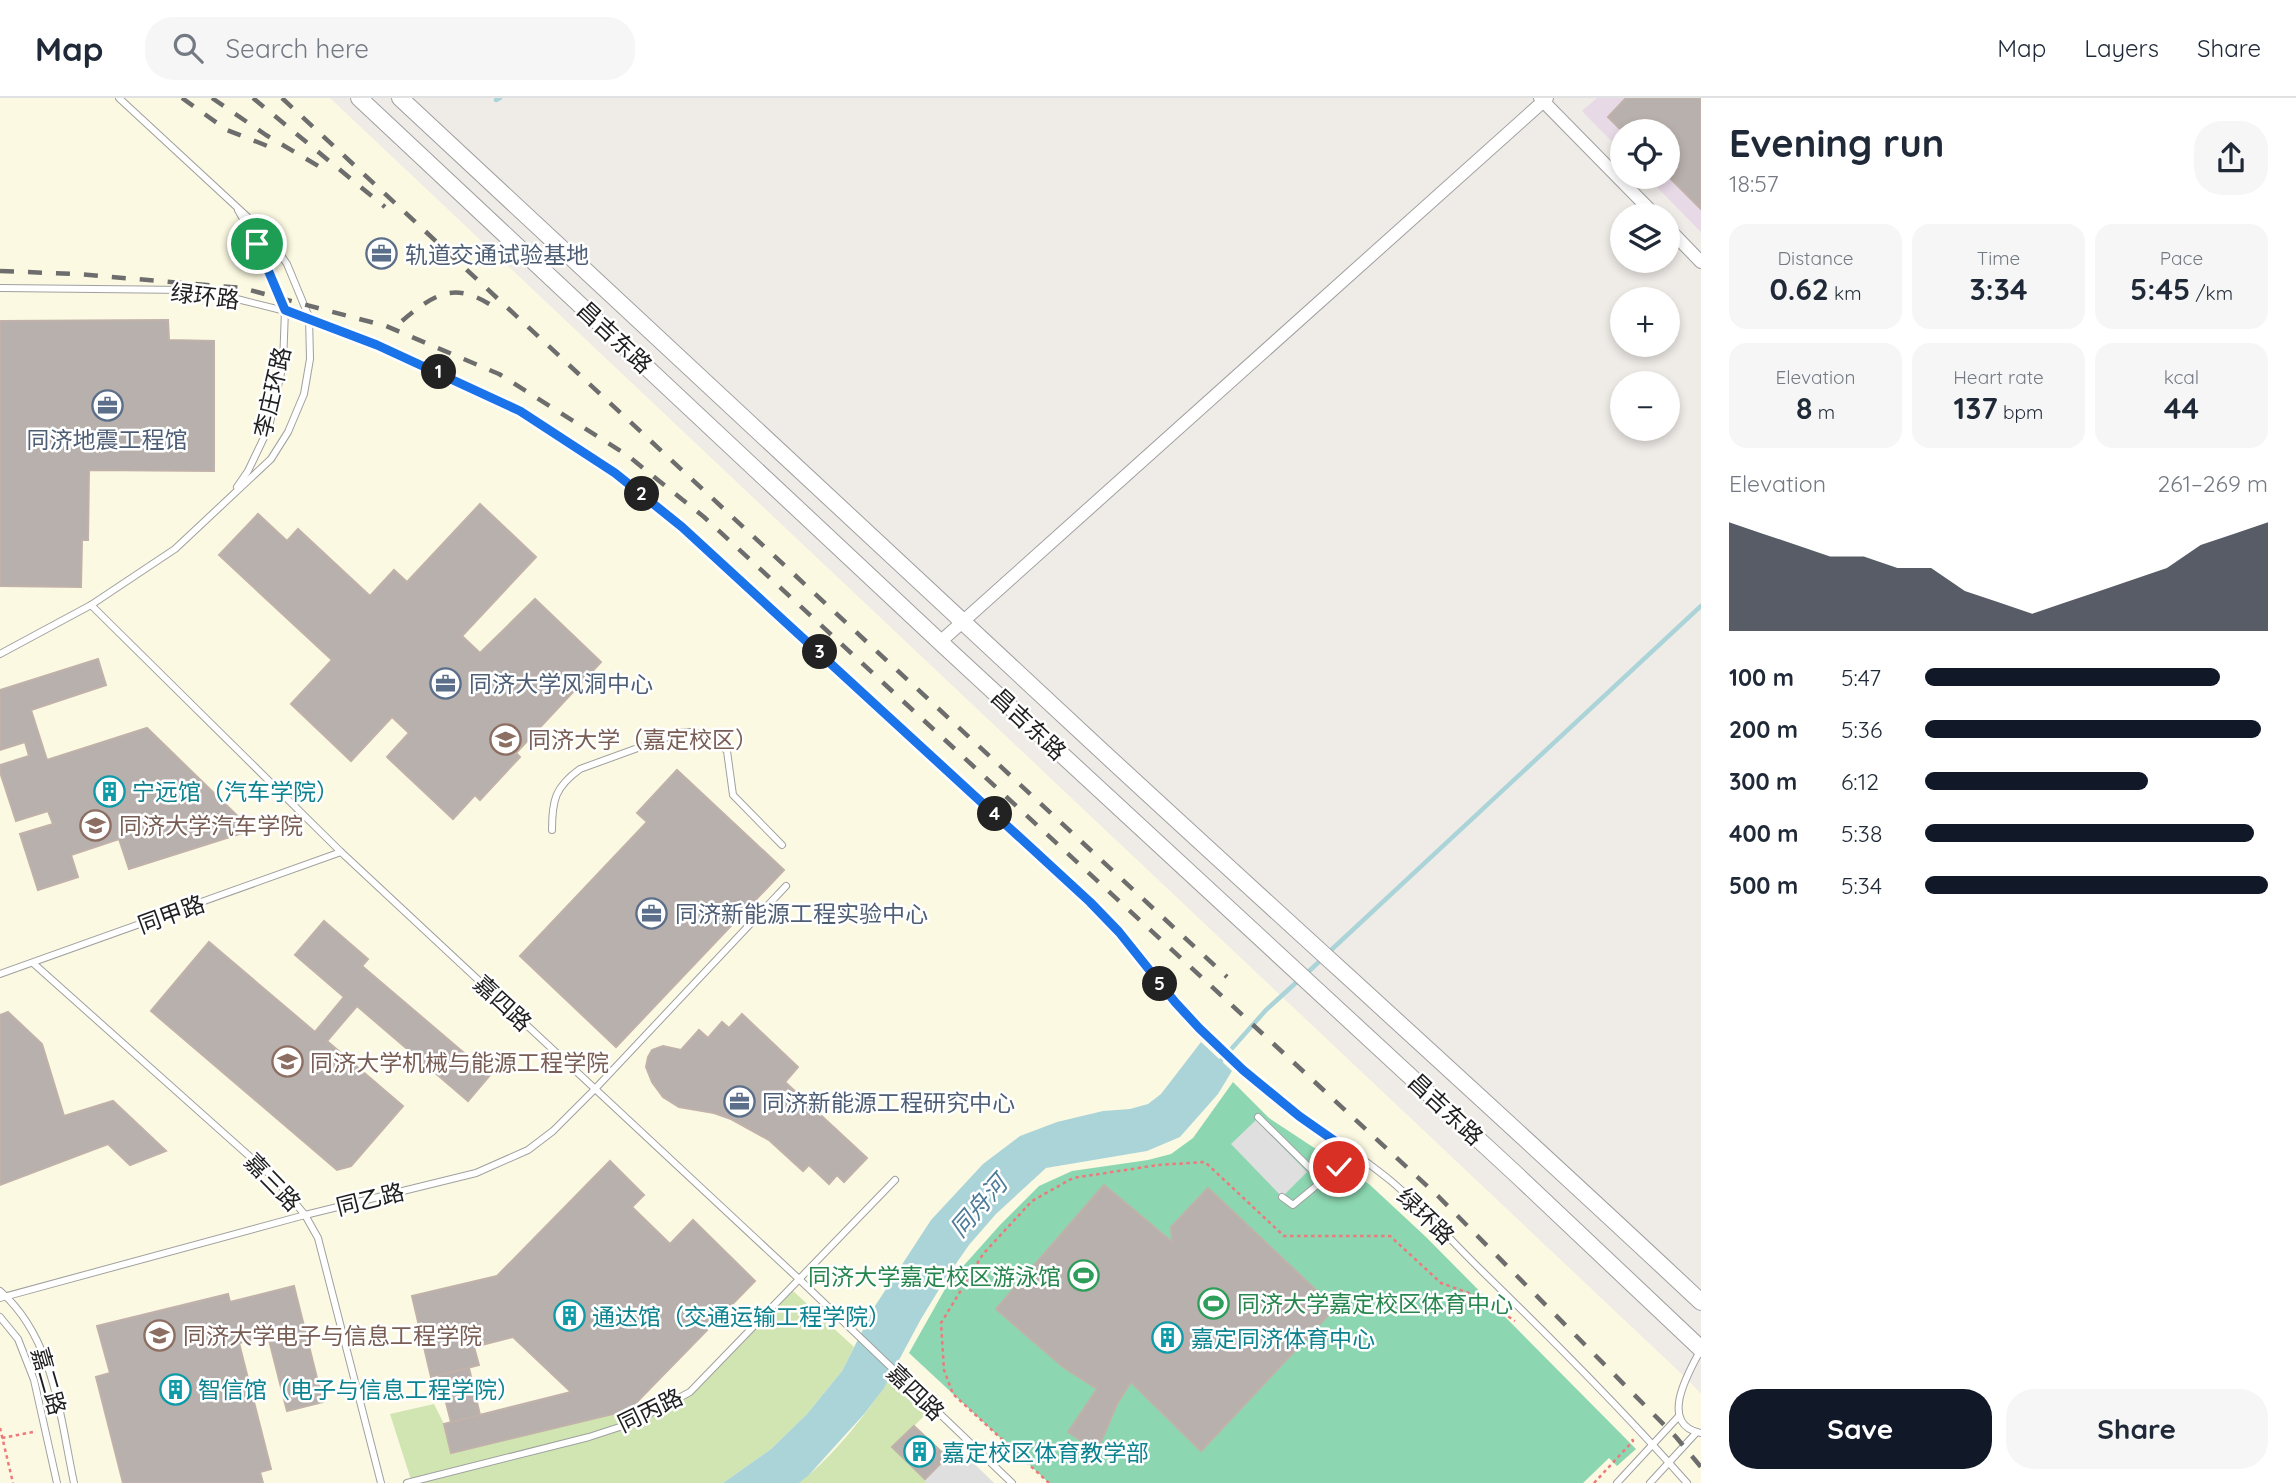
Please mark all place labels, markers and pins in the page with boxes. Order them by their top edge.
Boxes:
pin [227,214,287,274]
office icon: 轨道交通试验基地 [365,237,399,271]
place label: 轨道交通试验基地 [405,240,589,269]
pin: 1 [422,354,457,390]
office icon: 同济地震工程馆 [90,388,124,422]
place label: 同济地震工程馆 [27,425,188,454]
pin: 2 [624,476,660,512]
pin: 3 [802,634,838,670]
office icon: 同济大学风洞中心 [429,666,463,700]
place label: 同济大学风洞中心 [469,669,653,698]
school or university icon: 同济大学（嘉定校区） [488,722,522,756]
place label: 同济大学（嘉定校区） [528,725,758,754]
building icon: 宁远馆（汽车学院） [92,774,126,808]
place label: 宁远馆（汽车学院） [132,777,339,806]
pin: 4 [978,796,1012,832]
school or university icon: 同济大学汽车学院 [79,808,113,842]
place label: 同济大学汽车学院 [119,811,303,840]
office icon: 同济新能源工程实验中心 [635,896,669,930]
place label: 同济新能源工程实验中心 [675,899,928,928]
pin: 5 [1142,966,1178,1001]
school or university icon: 同济大学机械与能源工程学院 [270,1045,304,1079]
place label: 同济大学机械与能源工程学院 [310,1048,609,1077]
office icon: 同济新能源工程研究中心 [722,1085,756,1119]
place label: 同济新能源工程研究中心 [762,1088,1015,1117]
pin [1309,1137,1369,1197]
sports icon: 同济大学嘉定校区游泳馆 [1067,1259,1101,1293]
place label: 同济大学嘉定校区游泳馆 [808,1262,1061,1291]
sports icon: 同济大学嘉定校区体育中心 [1197,1286,1231,1320]
place label: 同济大学嘉定校区体育中心 [1237,1289,1513,1318]
building icon: 通达馆（交通运输工程学院） [552,1299,586,1333]
place label: 通达馆（交通运输工程学院） [592,1302,891,1331]
school or university icon: 同济大学电子与信息工程学院 [143,1318,177,1352]
place label: 同济大学电子与信息工程学院 [183,1321,482,1350]
building icon: 嘉定同济体育中心 [1151,1321,1185,1355]
place label: 嘉定同济体育中心 [1191,1324,1375,1353]
building icon: 智信馆（电子与信息工程学院） [158,1372,192,1406]
place label: 智信馆（电子与信息工程学院） [198,1375,520,1404]
building icon: 嘉定校区体育教学部 [902,1435,936,1469]
place label: 嘉定校区体育教学部 [942,1438,1149,1467]

